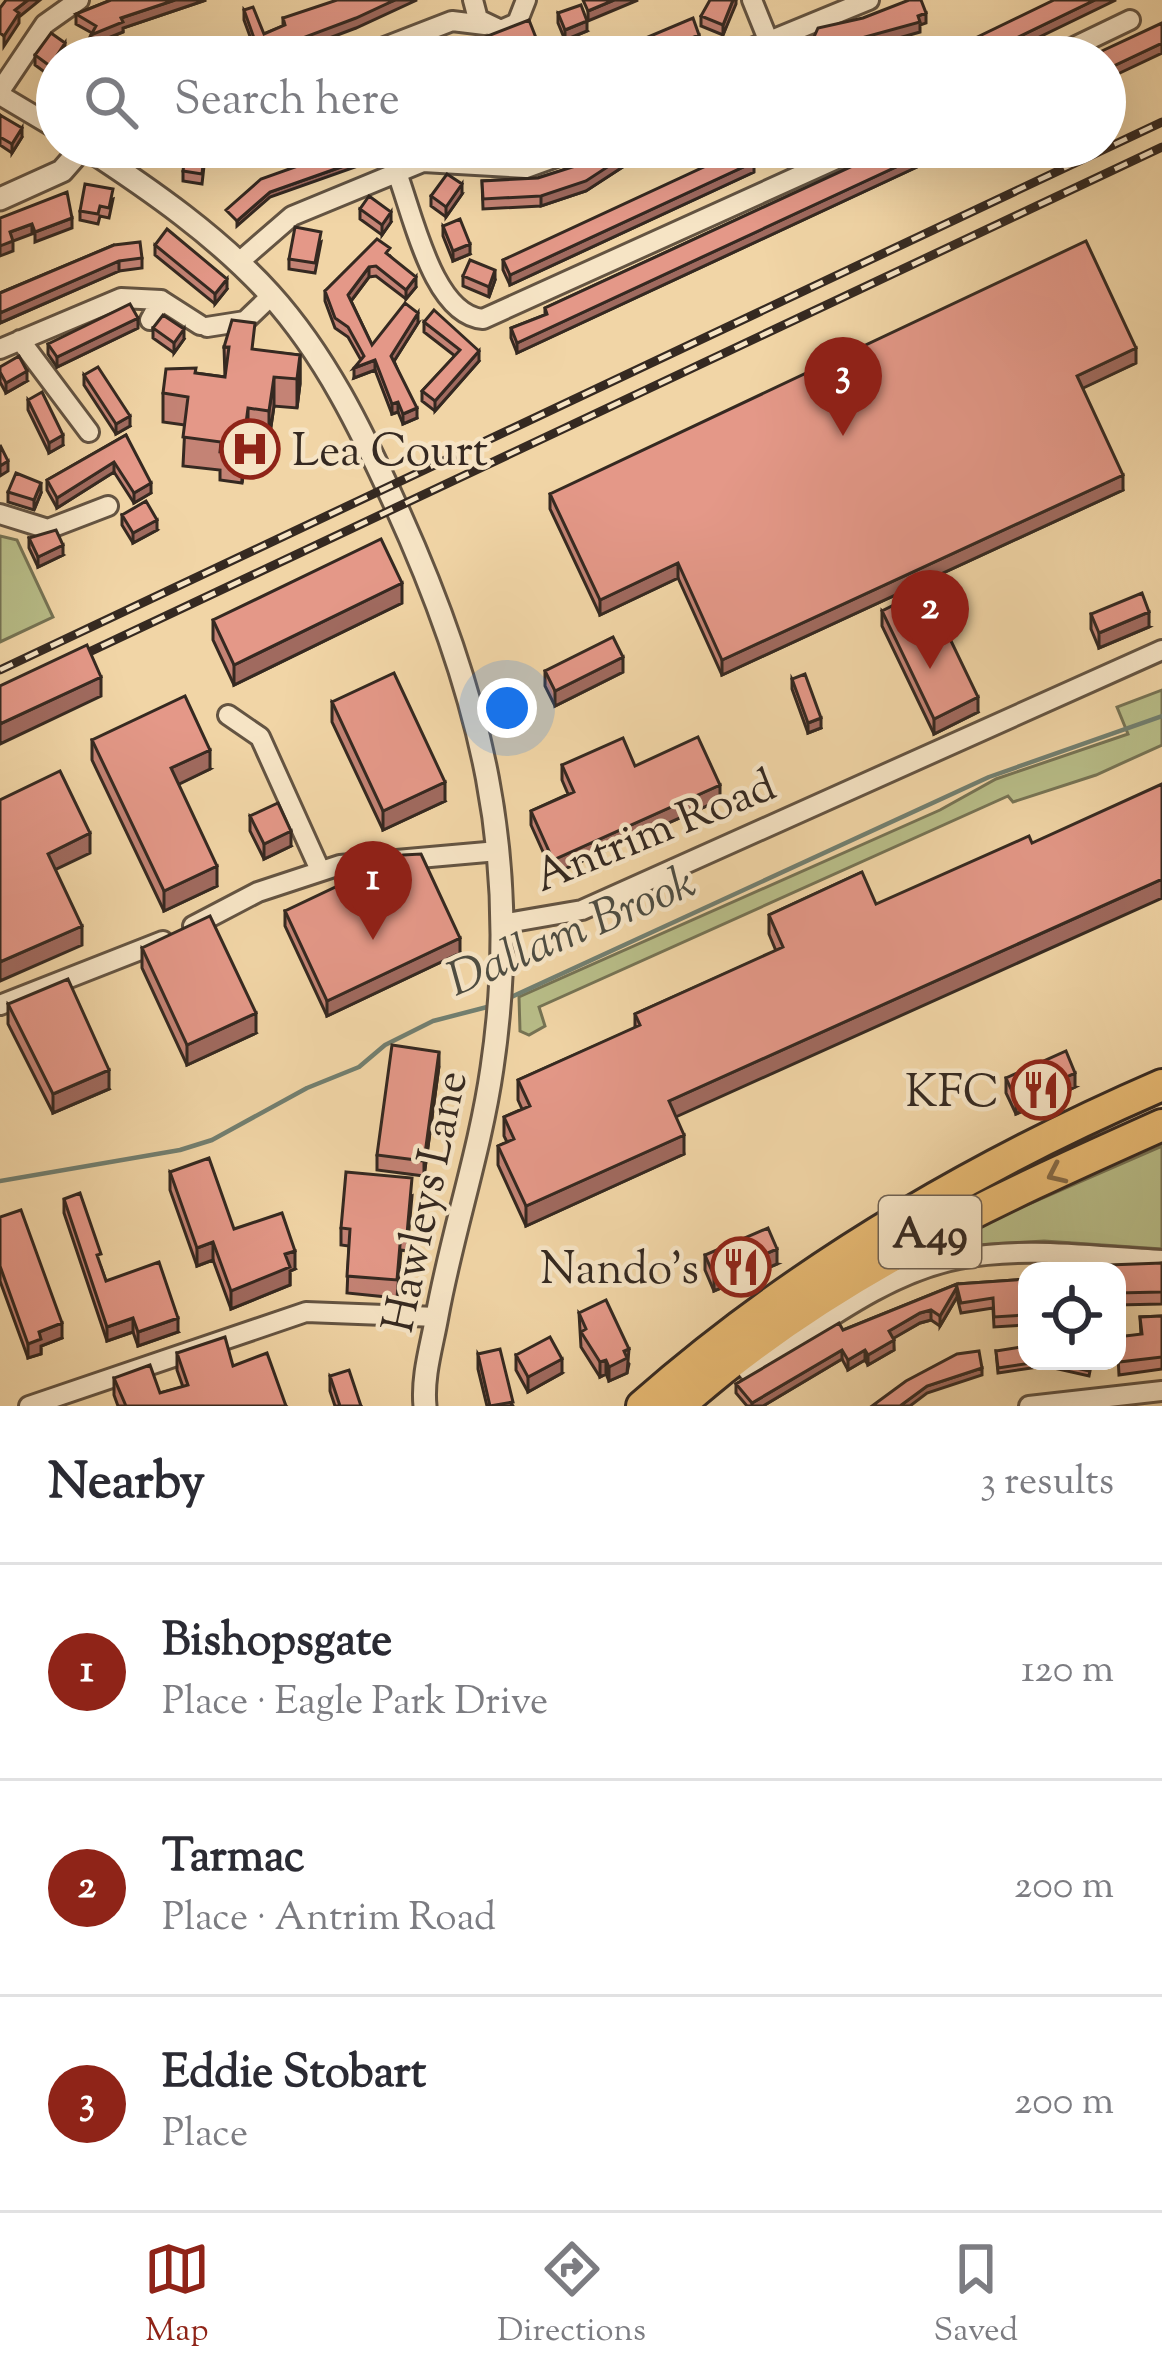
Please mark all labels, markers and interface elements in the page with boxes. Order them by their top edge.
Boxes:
search box [36,36,1126,168]
icon: search [78,69,144,135]
text: Search here [174,70,400,135]
pin: 3 [804,337,882,436]
hospital icon: Lea Court [219,418,281,480]
place label: Lea Court [292,422,488,487]
pin: 2 [891,570,969,669]
your location [477,678,537,738]
street label: Antrim Road [525,756,787,912]
pin: 1 [334,841,412,940]
water label: Dallam Brook [437,851,707,1017]
restaurant icon: KFC [1010,1059,1072,1121]
place label: KFC [905,1063,999,1128]
street label: Hawleys Lane [369,1065,488,1339]
one-way arrow [1047,1160,1068,1183]
road number: A49 [879,1196,981,1268]
restaurant icon: Nando's [710,1236,772,1298]
place label: Nando's [540,1240,699,1305]
map controls [1018,1262,1126,1370]
button: locate [1018,1262,1126,1370]
text: Nearby [48,1448,205,1521]
text: 3 results [980,1456,1114,1512]
text: Bishopsgate [162,1611,392,1676]
text: 1 [80,1644,94,1700]
text: 120 m [1021,1644,1114,1700]
text: Place · Eagle Park Drive [162,1676,548,1732]
text: Tarmac [162,1827,304,1892]
text: 2 [78,1860,96,1916]
text: 200 m [1014,1860,1114,1916]
text: Place · Antrim Road [162,1892,496,1948]
text: Eddie Stobart [162,2043,426,2108]
text: 3 [79,2076,95,2132]
text: 200 m [1014,2076,1114,2132]
text: Place [162,2108,248,2164]
tab: Map [144,2236,210,2356]
tab: Directions [497,2236,646,2356]
tab: Saved [934,2236,1018,2356]

